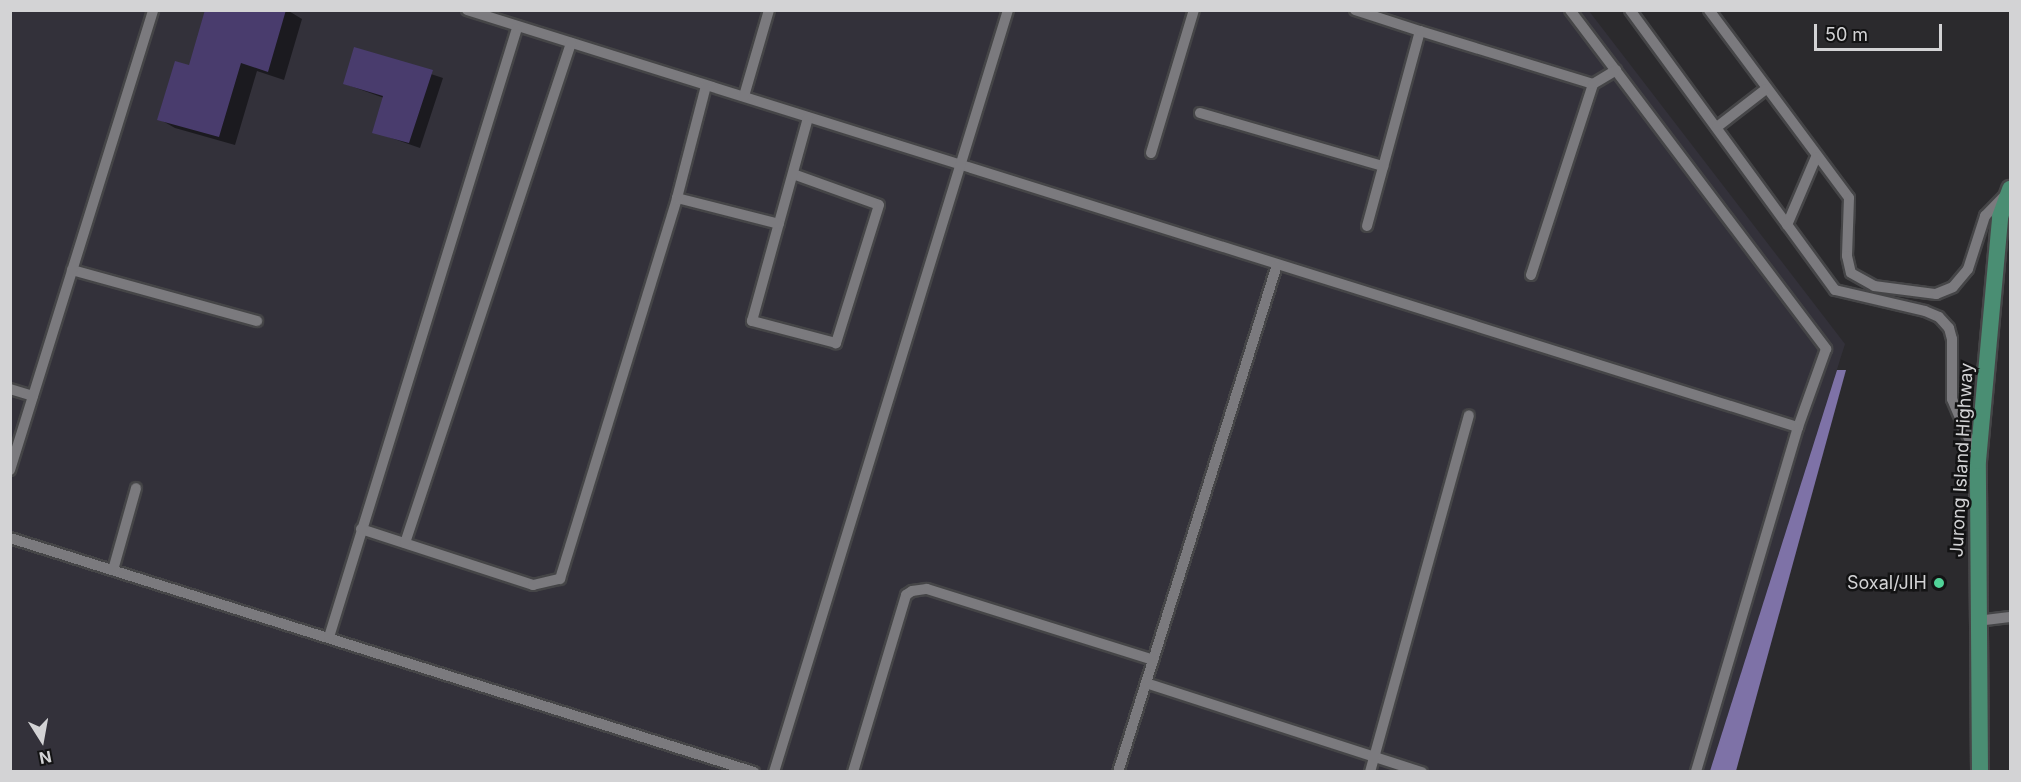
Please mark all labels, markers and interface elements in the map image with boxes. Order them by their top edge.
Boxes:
scale bar [1817,12,1944,50]
text: 50 m [1825,24,1868,45]
street label: Jurong Island Highway [1946,362,1978,558]
place label: Soxal/JIH [1847,572,1927,594]
marker: Soxal/JIH [1932,576,1946,590]
north arrow [12,710,72,770]
text: N [38,747,53,769]

